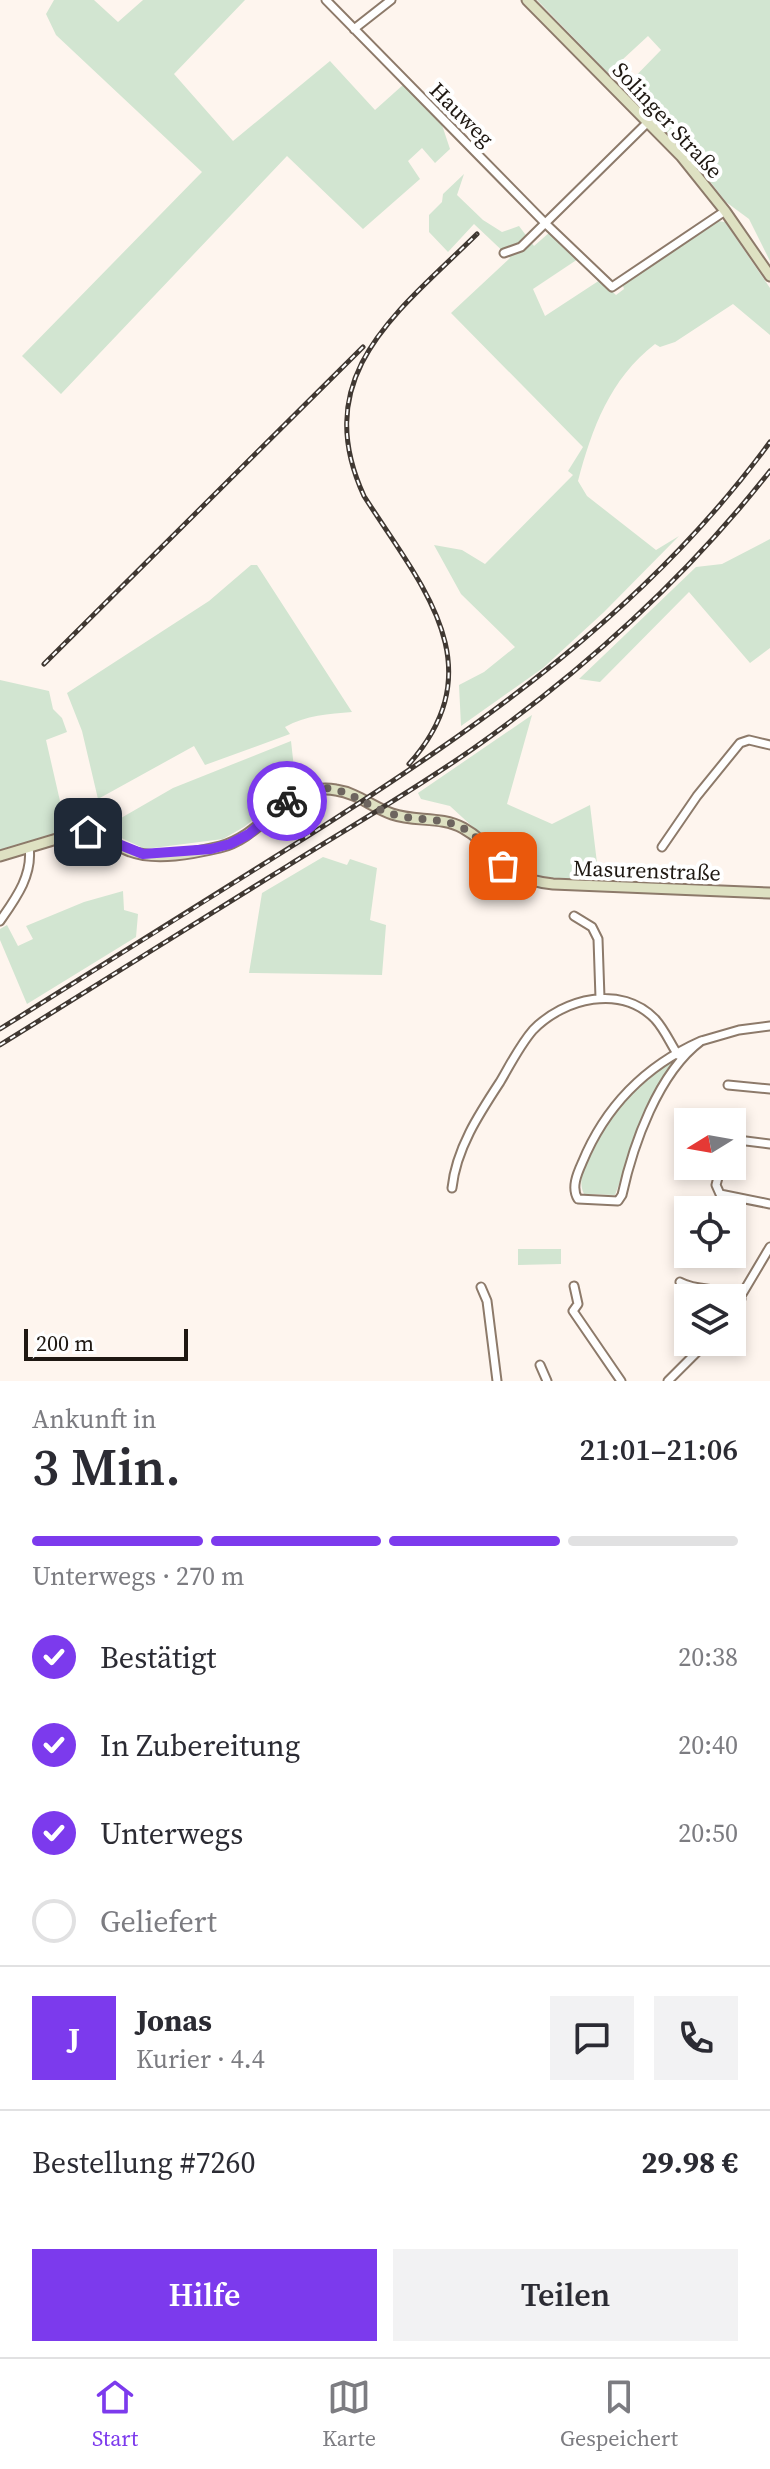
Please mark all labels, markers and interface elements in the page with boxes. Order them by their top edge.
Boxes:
street label: Solinger Straße [606,55,730,185]
street label: Hauweg [423,75,501,153]
courier [247,761,327,841]
icon: bike [265,779,309,823]
pin [54,798,122,866]
icon: home [66,810,110,854]
pin [469,832,537,900]
icon: bag [481,844,525,888]
street label: Masurenstraße [573,852,721,888]
north arrow [674,1108,746,1180]
map controls [674,1108,746,1356]
button: locate [674,1196,746,1268]
button: layers [674,1284,746,1356]
scale bar [24,1325,188,1361]
text: 200 m [36,1328,94,1358]
text: Ankunft in [32,1401,156,1437]
text: 21:01–21:06 [579,1429,738,1470]
text: 3 Min. [32,1431,181,1502]
text: Unterwegs · 270 m [32,1558,244,1594]
icon: check [32,1635,76,1679]
text: Bestätigt [100,1637,216,1678]
text: 20:38 [678,1639,738,1675]
icon: check [32,1723,76,1767]
text: In Zubereitung [100,1725,300,1766]
text: 20:40 [678,1727,738,1763]
icon: check [32,1811,76,1855]
text: Unterwegs [100,1813,243,1854]
text: 20:50 [678,1815,738,1851]
text: Geliefert [100,1901,217,1942]
button: chat [550,1996,634,2080]
button: phone [654,1996,738,2080]
text: Jonas [136,2000,212,2041]
text: J [68,2018,80,2059]
text: Kurier · 4.4 [136,2041,265,2077]
text: Bestellung #7260 [32,2142,256,2183]
text: 29.98 € [641,2142,738,2183]
button: Hilfe [32,2249,377,2341]
button: Teilen [393,2249,738,2341]
tab: Start [92,2375,138,2453]
tab: Karte [322,2375,376,2453]
tab: Gespeichert [560,2375,678,2453]

